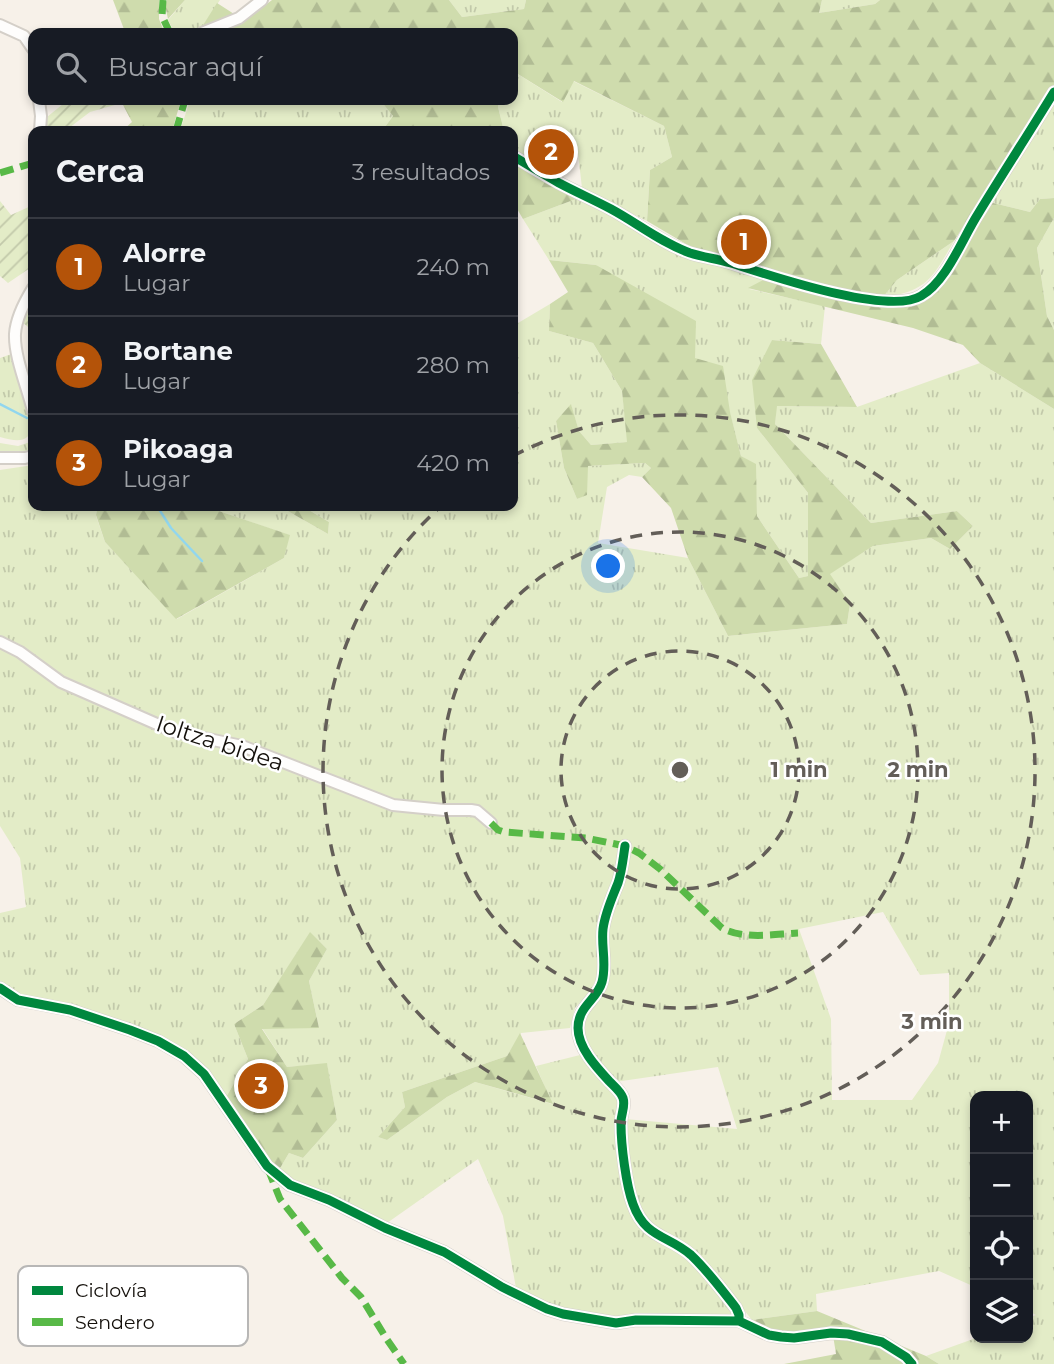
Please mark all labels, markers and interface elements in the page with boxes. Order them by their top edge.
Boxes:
search box [28,28,518,105]
icon: search [52,48,90,86]
text: Buscar aquí [108,51,262,83]
pin: 2 [528,126,574,178]
text: Cerca [56,153,145,190]
text: 3 resultados [352,158,490,186]
pin: 1 [721,216,767,268]
text: Alorre [123,237,206,269]
text: 1 [74,253,84,281]
text: 240 m [417,253,490,281]
text: Lugar [123,269,190,297]
text: Bortane [123,335,233,367]
text: 2 [72,351,86,379]
text: 280 m [417,351,490,379]
text: Lugar [123,367,190,395]
text: Pikoaga [123,433,233,465]
text: 3 [72,449,86,477]
text: 420 m [416,449,490,477]
text: Lugar [123,465,190,493]
your location [591,549,625,583]
street label: Ioltza bidea [153,709,287,777]
text: 1 min [770,757,828,782]
text: 2 min [887,757,949,782]
centre of rings [668,758,692,782]
text: 3 min [900,1009,963,1034]
pin: 3 [238,1060,284,1112]
map controls [970,1091,1033,1343]
button: + [970,1091,1033,1154]
button: − [970,1154,1033,1217]
button: locate [970,1217,1033,1280]
legend [18,1266,248,1346]
text: Ciclovía [75,1279,148,1302]
button: layers [970,1280,1033,1343]
text: Sendero [75,1311,155,1334]

